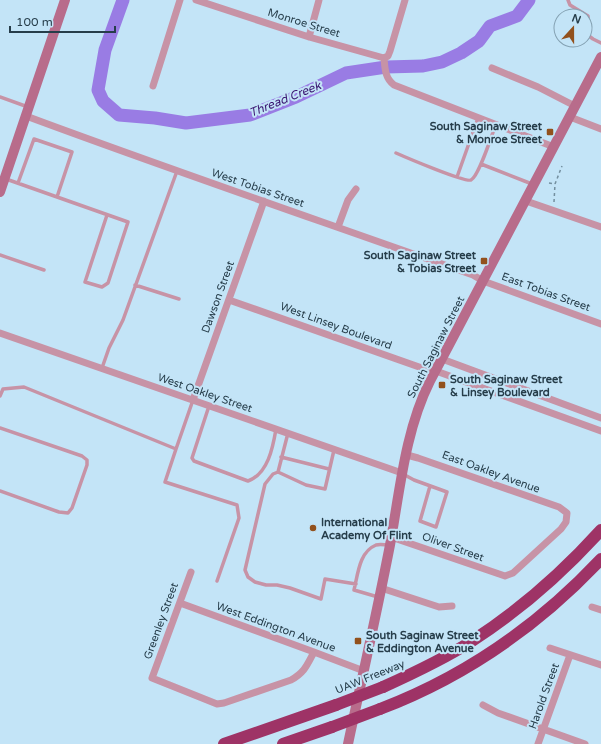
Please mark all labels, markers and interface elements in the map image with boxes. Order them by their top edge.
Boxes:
street label: Monroe Street [266,6,342,40]
scale bar [10,8,115,34]
north arrow [553,8,593,48]
text: N [570,11,583,27]
text: 100 m [16,15,53,29]
water label: Thread Creek [247,78,324,120]
place label: South Saginaw Street & Monroe Street [430,120,543,146]
marker: South Saginaw Street & Monroe Street [545,127,555,137]
street label: West Tobias Street [210,166,306,210]
place label: South Saginaw Street & Tobias Street [364,249,477,275]
marker: South Saginaw Street & Tobias Street [479,256,489,266]
street label: Dawson Street [199,259,237,335]
street label: East Tobias Street [500,270,592,314]
street label: South Saginaw Street [405,294,467,400]
street label: West Linsey Boulevard [278,300,394,352]
street label: West Oakley Street [156,371,254,415]
place label: South Saginaw Street & Linsey Boulevard [450,373,563,400]
marker: South Saginaw Street & Linsey Boulevard [437,380,447,390]
street label: East Oakley Avenue [440,448,542,496]
place label: International Academy Of Flint [321,516,413,543]
marker: International Academy Of Flint [308,523,318,533]
street label: Oliver Street [420,530,486,564]
street label: Greenley Street [141,581,181,661]
street label: West Eddington Avenue [215,599,337,655]
place label: South Saginaw Street & Eddington Avenue [366,629,479,656]
marker: South Saginaw Street & Eddington Avenue [353,636,363,646]
street label: UAW Freeway [333,657,407,697]
street label: Harold Street [526,661,562,731]

